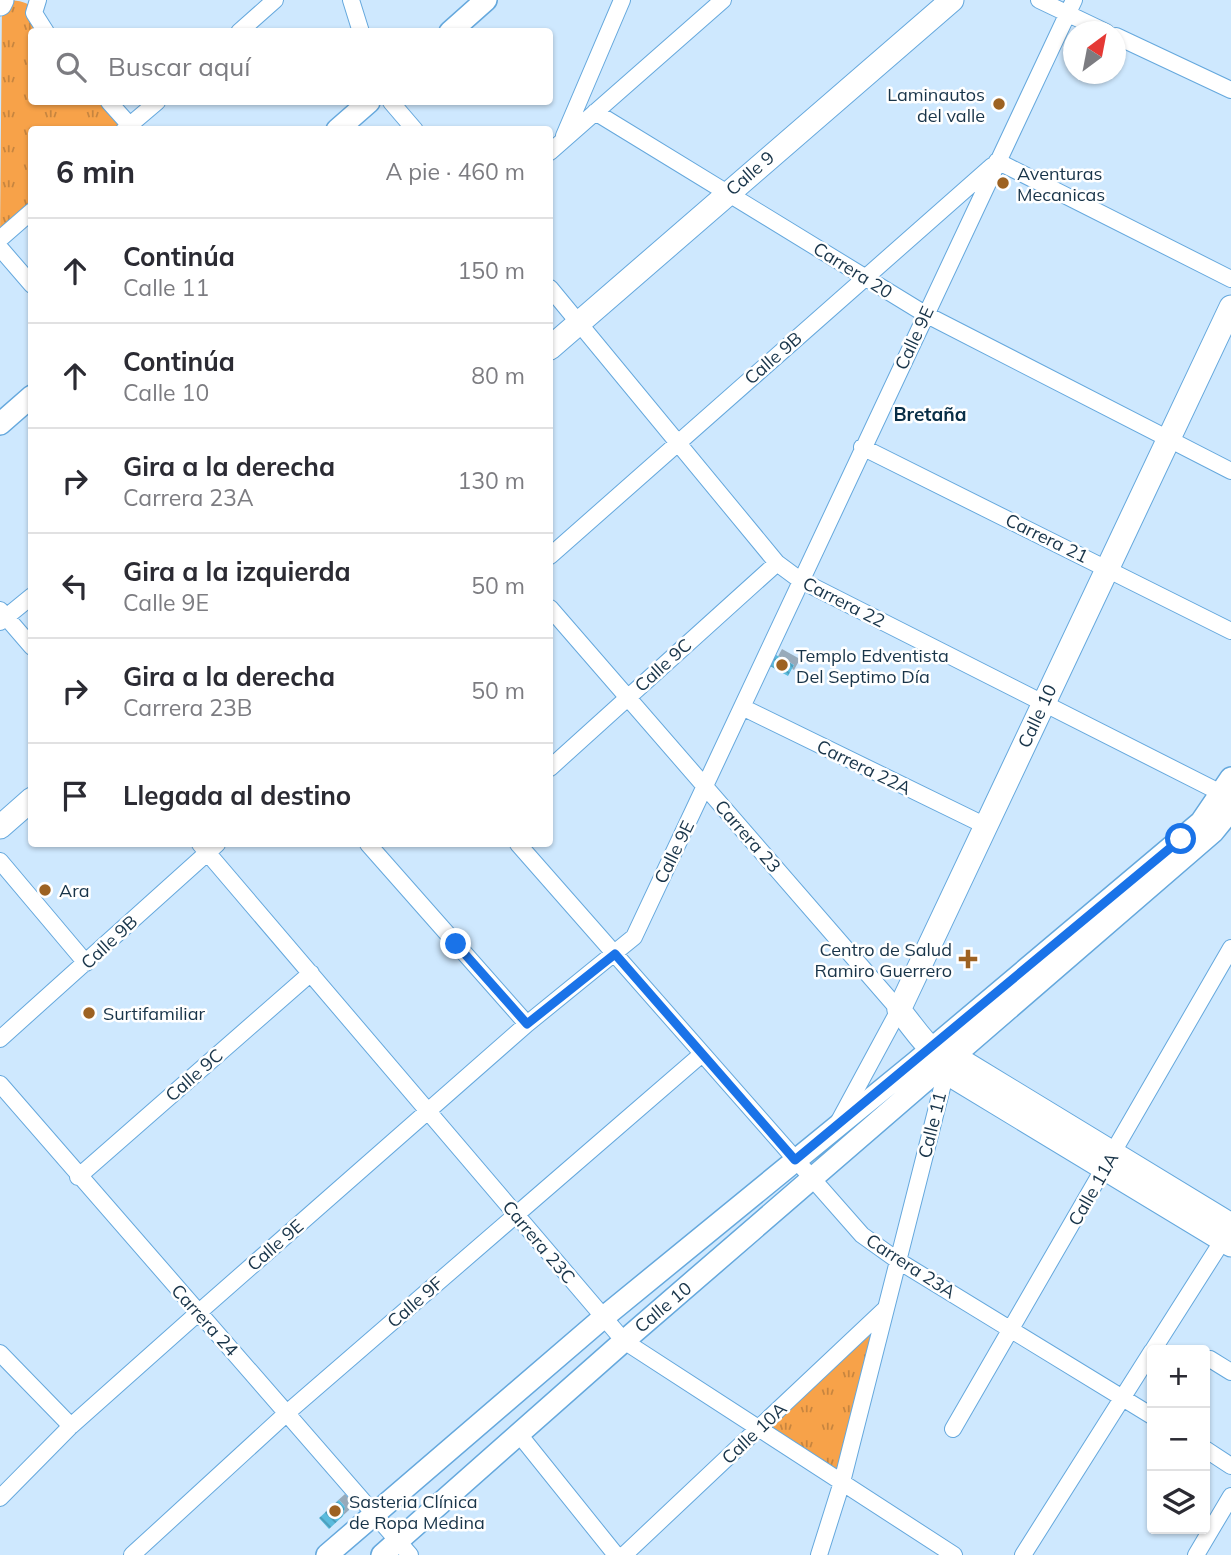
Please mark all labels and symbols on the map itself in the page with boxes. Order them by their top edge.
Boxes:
north arrow [1063,21,1126,84]
place label: Laminautos del valle [887,83,985,127]
marker: Laminautos del valle [991,96,1007,112]
street label: Calle 9 [721,146,779,200]
place label: Aventuras Mecanicas [1017,162,1105,206]
marker: Aventuras Mecanicas [995,175,1011,191]
street label: Carrera 20 [809,237,897,303]
street label: Calle 9E [889,303,939,373]
street label: Calle 9B [739,327,807,389]
district label: Bretaña [893,402,967,426]
street label: Carrera 21 [1002,508,1092,568]
street label: Carrera 22 [799,572,889,632]
street label: Calle 9C [630,633,696,697]
place label: Templo Edventista Del Septimo Día [796,644,949,688]
marker: Templo Edventista Del Septimo Día [774,657,790,673]
street label: Calle 10 [1012,681,1062,751]
street label: Carrera 22A [813,734,915,800]
street label: Carrera 23 [710,795,786,877]
street label: Calle 9E [649,817,699,887]
route start [1165,823,1196,854]
place label: Ara [59,879,89,902]
marker: Ara [37,882,53,898]
street label: Calle 9B [76,910,142,974]
route end [440,928,471,959]
place label: Centro de Salud Ramiro Guerrero [815,938,952,982]
marker: Centro de Salud Ramiro Guerrero [958,949,978,969]
place label: Surtifamiliar [103,1002,205,1025]
marker: Surtifamiliar [81,1005,97,1021]
street label: Calle 9C [160,1044,228,1106]
street label: Calle 11 [913,1089,951,1161]
street label: Calle 11A [1063,1148,1123,1230]
street label: Carrera 23C [498,1196,580,1288]
street label: Calle 9E [242,1214,308,1276]
street label: Carrera 23A [862,1228,960,1304]
street label: Calle 9F [382,1271,448,1333]
street label: Calle 10 [630,1277,696,1337]
street label: Carrera 24 [167,1279,243,1361]
street label: Calle 10A [717,1397,791,1469]
place label: Sasteria Clínica de Ropa Medina [349,1490,485,1534]
marker: Sasteria Clínica de Ropa Medina [327,1503,343,1519]

